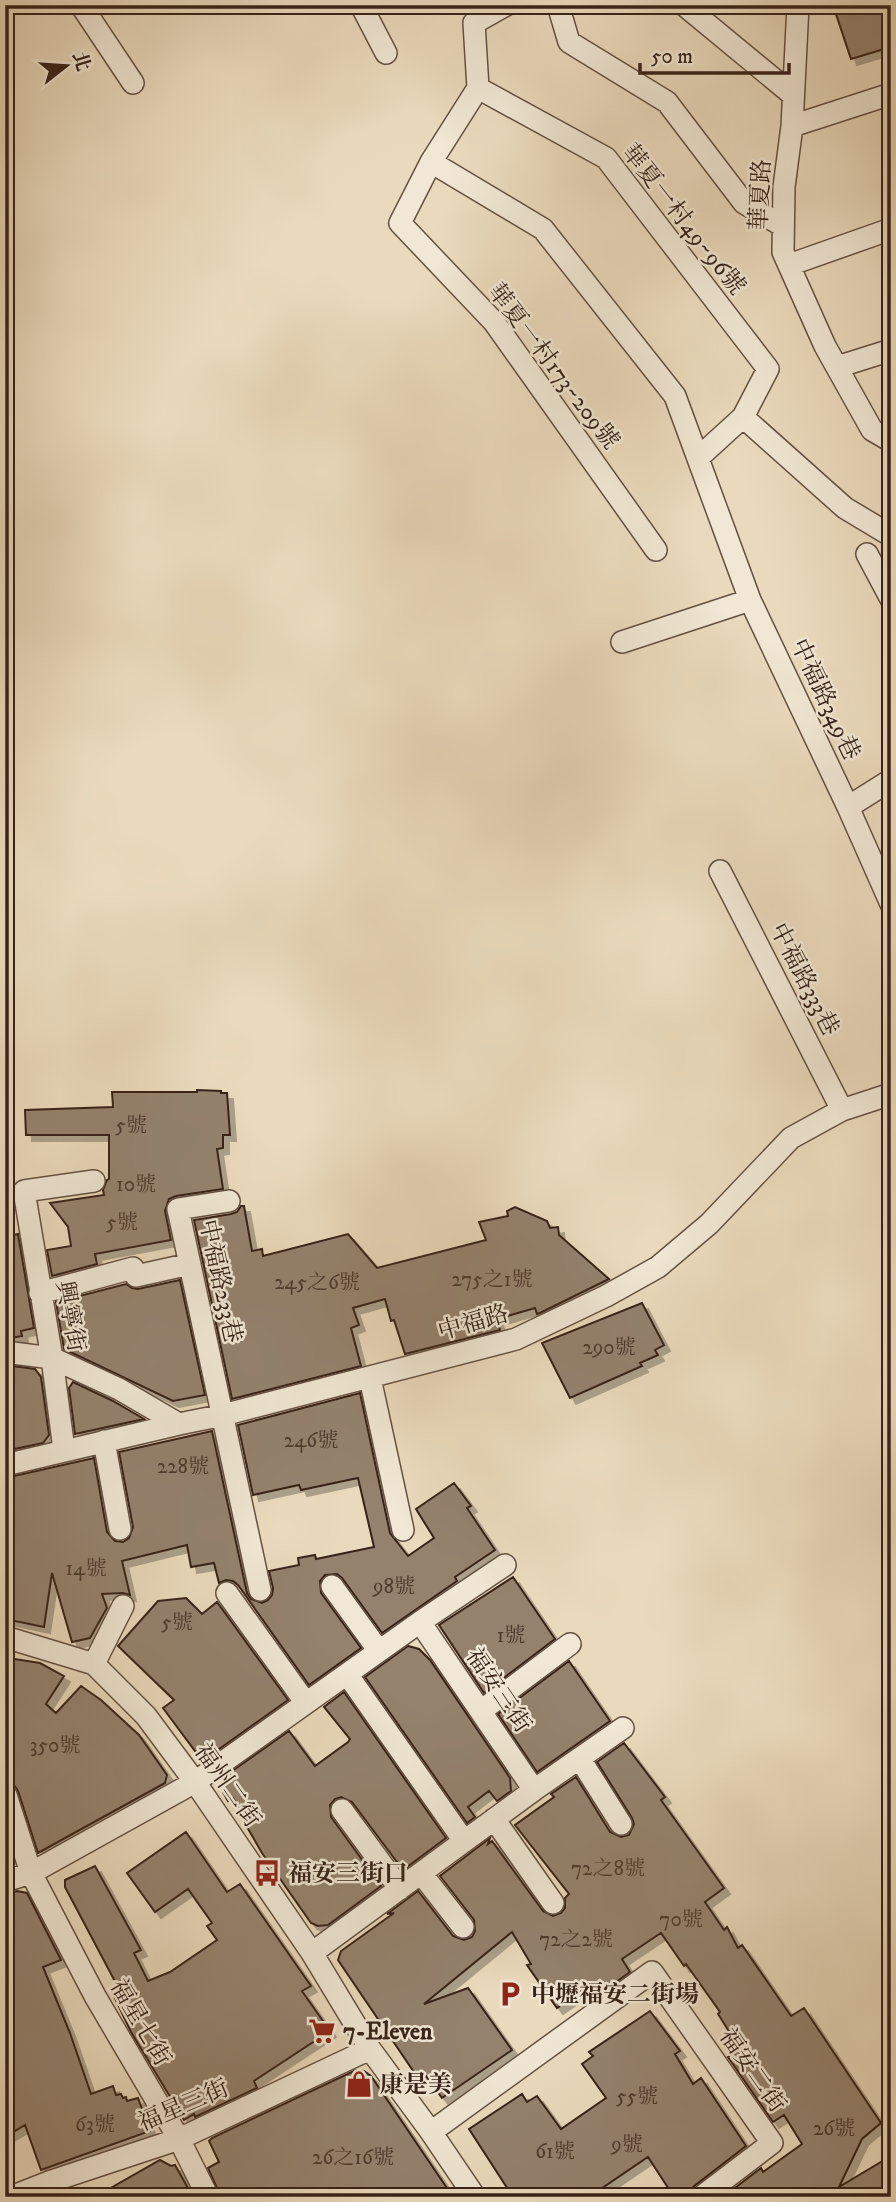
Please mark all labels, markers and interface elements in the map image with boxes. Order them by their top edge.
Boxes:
north arrow [32,32,102,102]
scale bar [640,32,789,76]
text: 50 m [651,44,693,70]
text: 北 [67,49,95,74]
street label: 華夏一村49~96號 [615,138,751,301]
street label: 華夏路 [744,158,778,232]
street label: 華夏一村173~209號 [481,278,625,456]
street label: 中福路349巷 [784,634,866,765]
street label: 中福路333巷 [763,918,845,1041]
house number: 5號 [115,1113,147,1139]
house number: 10號 [116,1172,156,1198]
house number: 5號 [106,1210,138,1236]
street label: 中福路233巷 [192,1217,248,1346]
house number: 275之1號 [452,1267,532,1293]
house number: 245之6號 [274,1270,360,1296]
street label: 興寧街 [49,1278,91,1354]
street label: 中福路 [435,1299,512,1347]
house number: 290號 [582,1335,636,1361]
house number: 246號 [284,1428,338,1454]
house number: 228號 [157,1454,209,1480]
house number: 14號 [66,1556,106,1582]
house number: 98號 [372,1574,415,1600]
house number: 5號 [161,1610,193,1636]
house number: 1號 [497,1623,525,1649]
street label: 福安三街 [459,1642,537,1739]
house number: 350號 [30,1733,80,1759]
street label: 福州二街 [187,1738,267,1833]
house number: 72之8號 [571,1856,645,1882]
bus stop icon: 福安三街口 [252,1858,282,1888]
place label: 福安三街口 [288,1859,408,1889]
house number: 70號 [659,1907,703,1933]
house number: 72之2號 [539,1927,613,1953]
street label: 福星七街 [103,1973,177,2072]
parking icon: 中壢福安二街場 [495,1979,525,2009]
place label: 中壢福安二街場 [531,1980,699,2010]
supermarket icon: 7-Eleven [307,2016,337,2046]
place label: 7-Eleven [343,2017,433,2047]
street label: 福安二街 [712,2023,792,2118]
shop icon: 康是美 [344,2069,374,2099]
place label: 康是美 [380,2070,452,2100]
street label: 福星三街 [133,2073,233,2138]
house number: 55號 [616,2084,658,2110]
house number: 63號 [75,2112,115,2138]
house number: 26號 [813,2116,855,2142]
house number: 9號 [610,2132,643,2158]
house number: 61號 [535,2139,575,2165]
house number: 26之16號 [312,2145,394,2171]

